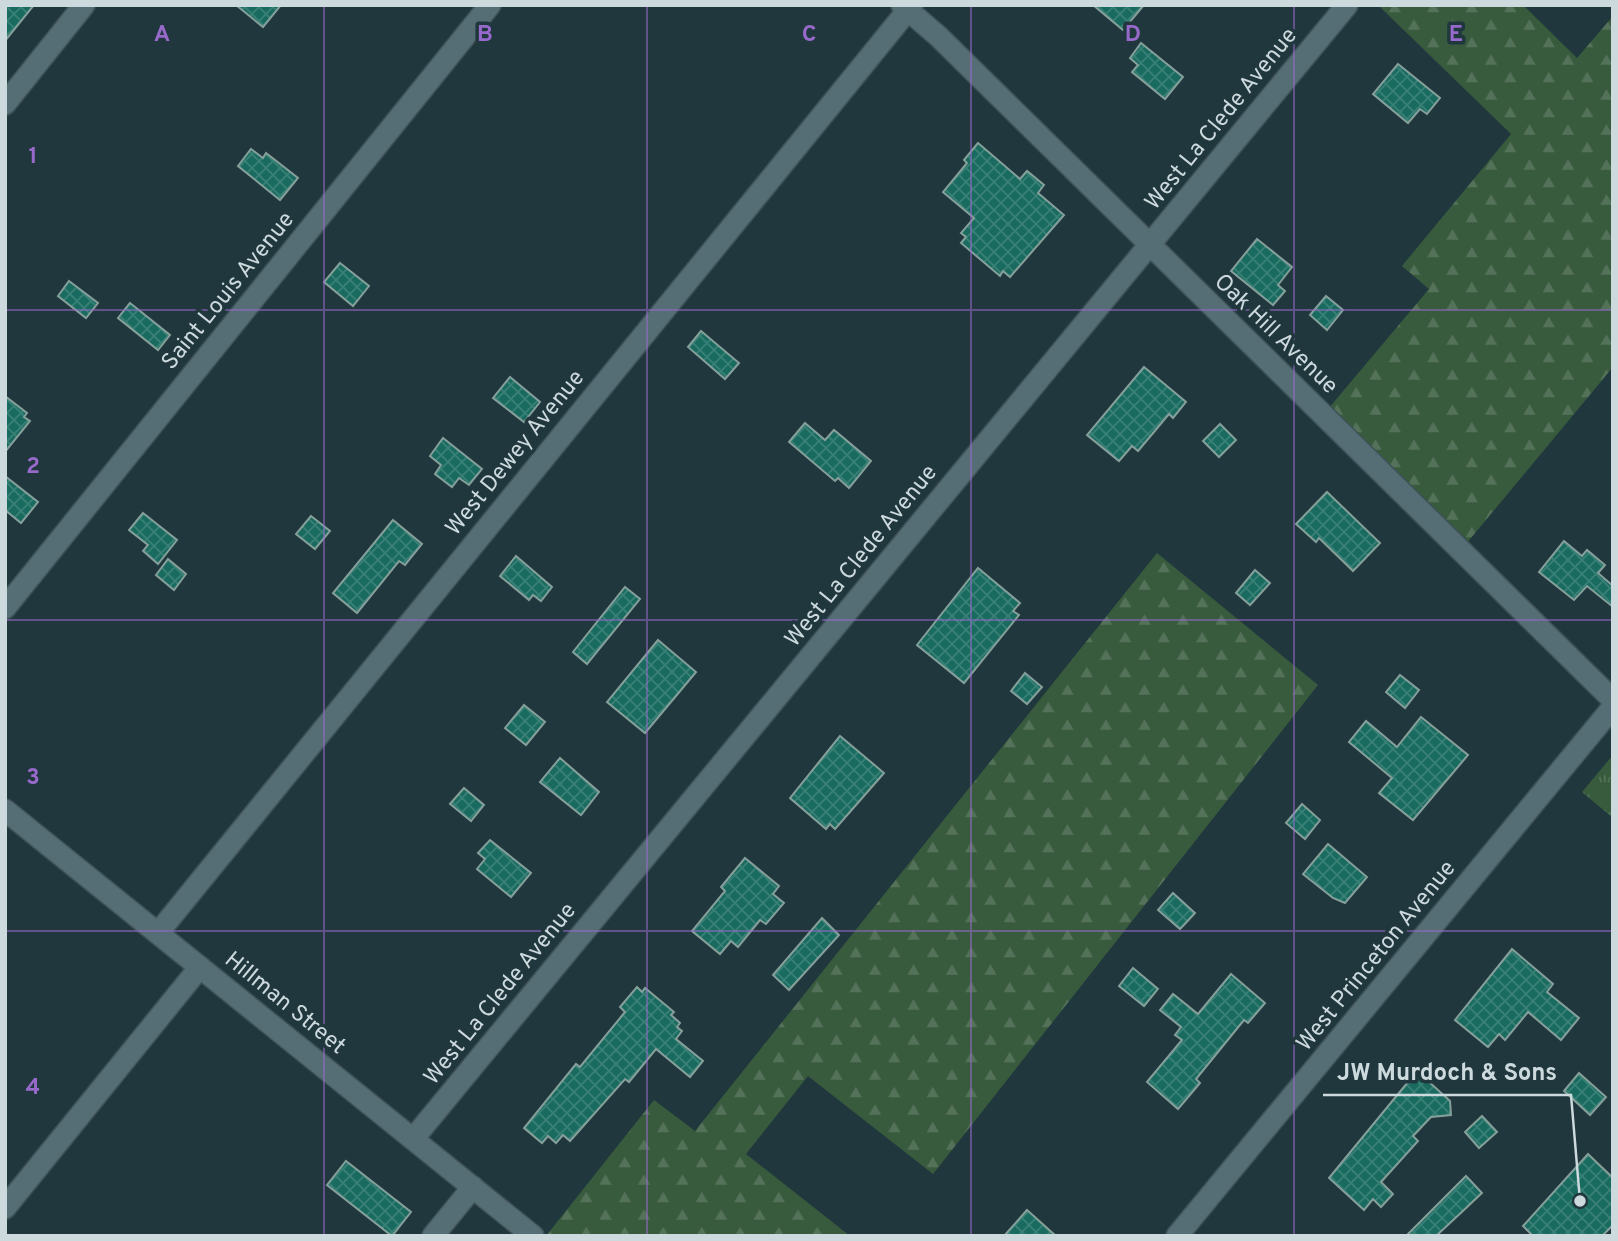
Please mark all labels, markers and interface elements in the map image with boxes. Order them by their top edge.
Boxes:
text: A [154,21,170,50]
text: B [477,21,493,50]
text: C [802,21,816,50]
text: D [1125,21,1141,50]
text: E [1449,21,1463,50]
street label: West La Clede Avenue [1139,22,1304,217]
text: 1 [28,143,38,172]
street label: Saint Louis Avenue [156,207,302,376]
street label: Oak Hill Avenue [1207,268,1343,401]
street label: West Dewey Avenue [440,365,592,542]
text: 2 [26,453,40,482]
street label: West La Clede Avenue [779,459,944,654]
text: 3 [26,764,40,793]
street label: West Princeton Avenue [1291,855,1463,1058]
street label: West La Clede Avenue [418,897,583,1092]
street label: Hillman Street [218,946,351,1062]
callout: JW Murdoch & Sons [1323,1050,1571,1095]
text: JW Murdoch & Sons [1337,1059,1557,1089]
text: 4 [26,1074,40,1103]

